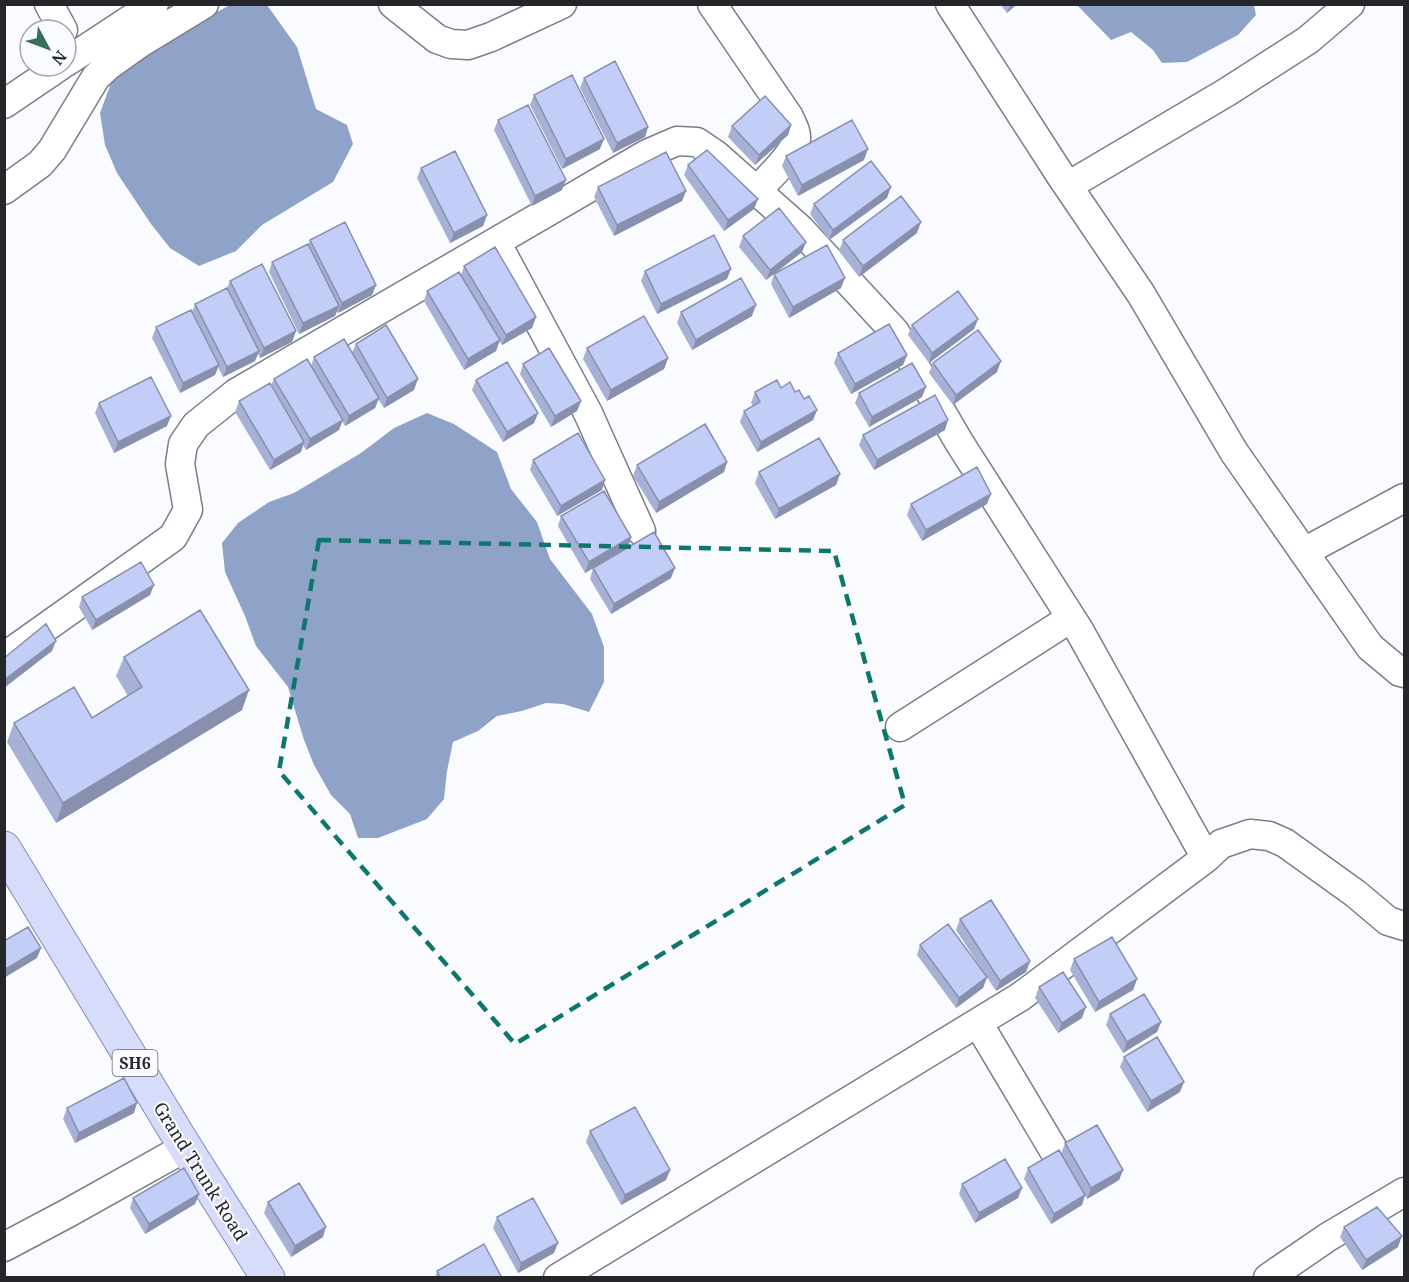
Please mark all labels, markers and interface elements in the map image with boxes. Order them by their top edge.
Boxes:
north arrow [18,18,78,78]
text: N [47,46,72,70]
road number: SH6 [112,1050,158,1076]
street label: Grand Trunk Road [149,1097,253,1245]

